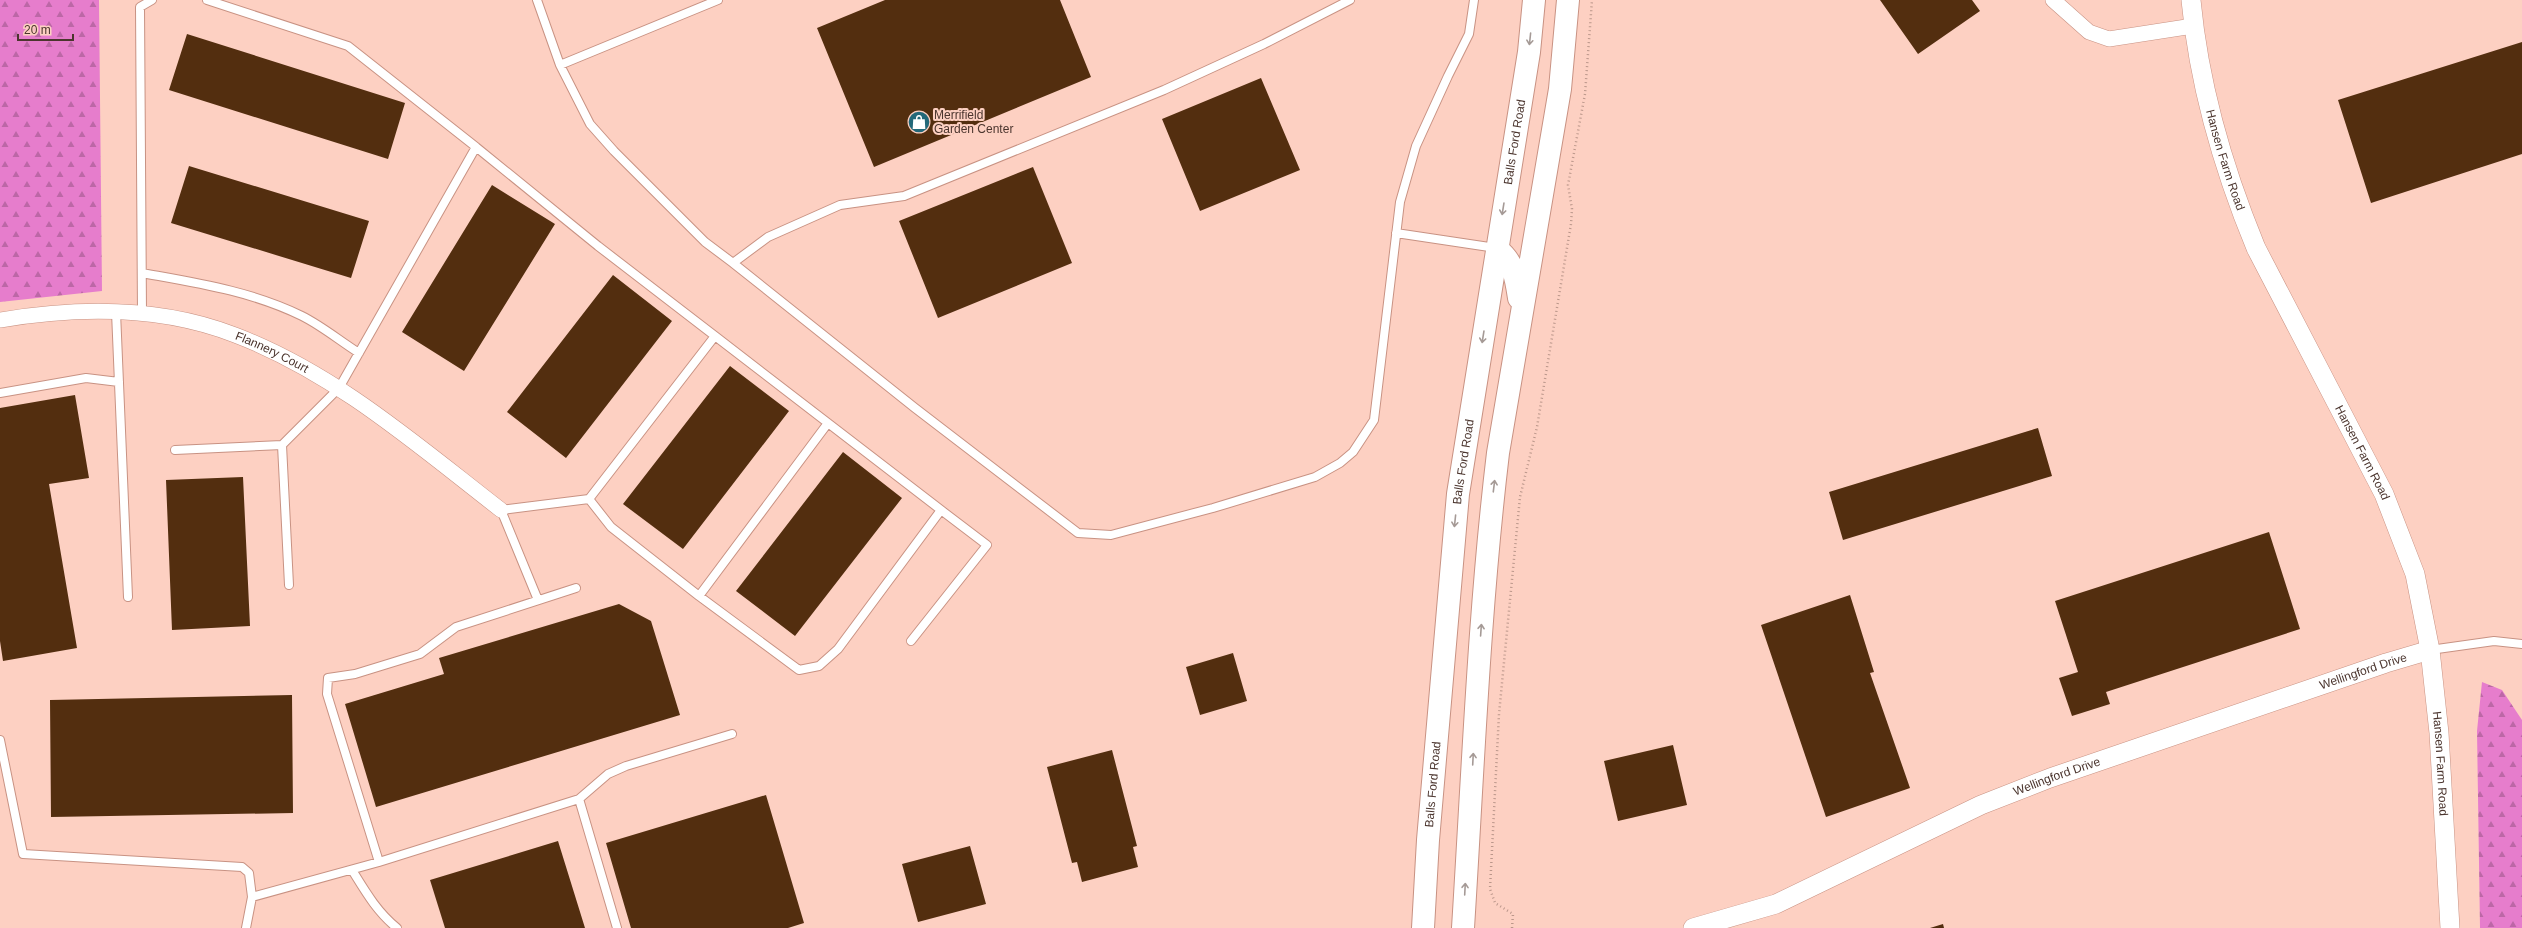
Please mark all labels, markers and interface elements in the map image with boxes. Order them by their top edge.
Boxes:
scale bar [18,16,73,42]
text: 20 m [24,23,51,37]
one-way arrow [1527,32,1534,45]
street label: Balls Ford Road [1501,98,1528,186]
place label: Merrifield Garden Center [934,108,1013,136]
street label: Hansen Farm Road [2203,108,2248,212]
shop icon: Merrifield Garden Center [906,109,932,135]
one-way arrow [1499,202,1507,215]
street label: Flannery Court [233,329,312,376]
one-way arrow [1479,330,1487,343]
street label: Hansen Farm Road [2332,403,2393,502]
street label: Balls Ford Road [1450,418,1477,505]
one-way arrow [1490,480,1498,493]
one-way arrow [1451,514,1459,527]
one-way arrow [1477,624,1484,637]
street label: Wellingford Drive [2318,650,2409,692]
street label: Hansen Farm Road [2430,711,2451,816]
street label: Balls Ford Road [1422,741,1444,828]
one-way arrow [1469,753,1476,766]
street label: Wellingford Drive [2011,754,2102,799]
one-way arrow [1462,883,1469,896]

